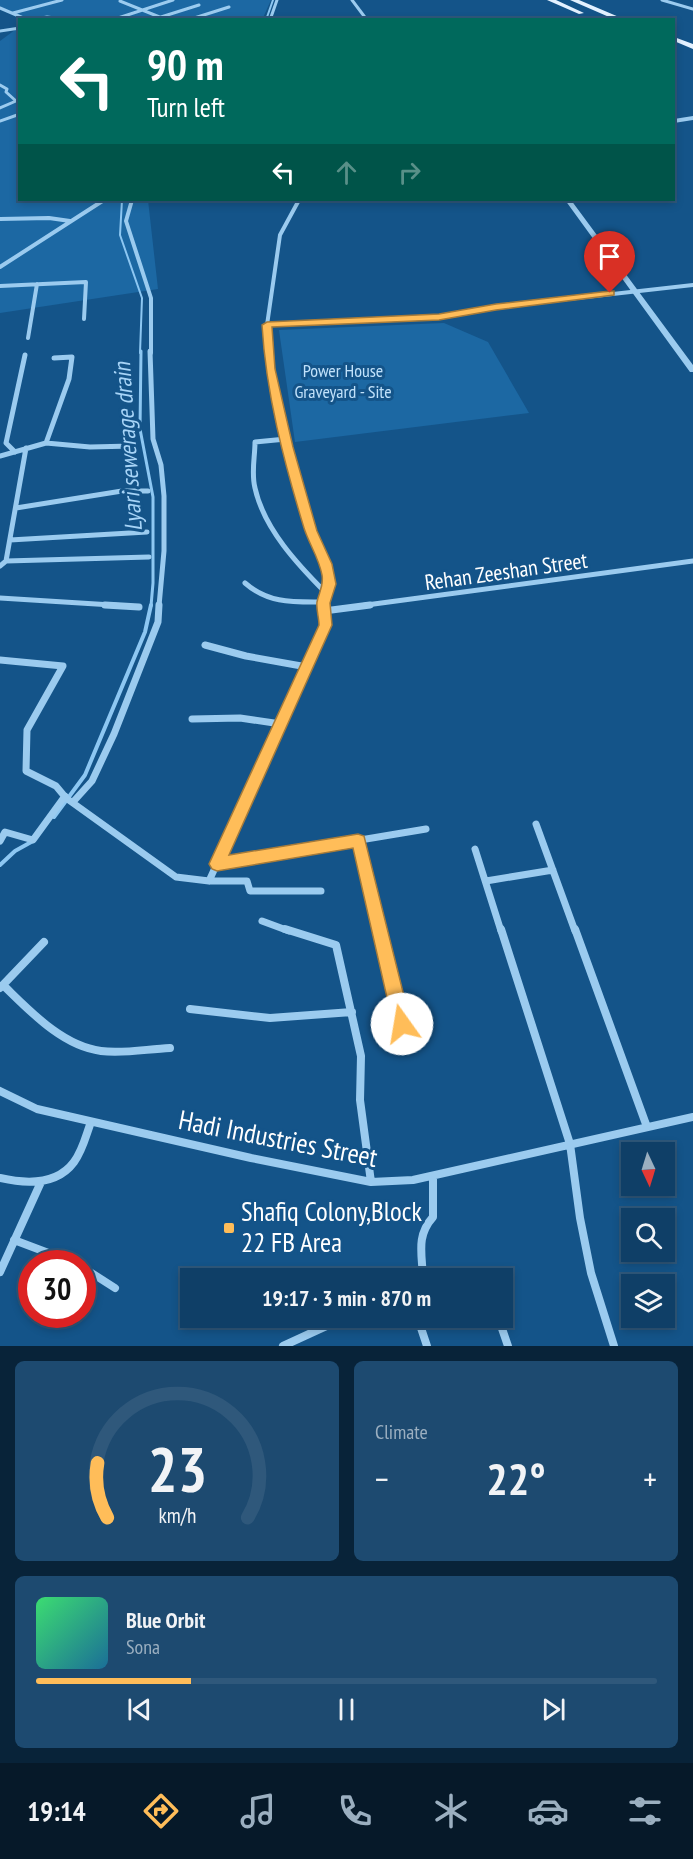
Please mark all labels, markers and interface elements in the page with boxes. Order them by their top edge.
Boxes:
text: 90 m [147,37,224,92]
icon: left [48,42,126,120]
text: Turn left [147,90,225,124]
icon: left [267,156,300,189]
icon: ahead [330,156,363,189]
icon: right [393,156,426,189]
pin [584,231,635,293]
icon: arrive [593,240,626,273]
park label: Power House Graveyard - Site [294,359,392,403]
water label: Lyari sewerage drain [106,360,149,532]
street label: Rehan Zeeshan Street [423,546,589,596]
position arrow [370,992,434,1056]
street label: Hadi Industries Street [176,1102,381,1174]
north arrow [621,1142,675,1196]
map controls [621,1142,675,1328]
place label: Shafiq Colony,Block 22 FB Area [241,1194,422,1259]
button: search [621,1208,675,1262]
marker: Shafiq Colony,Block 22 FB Area [222,1221,236,1235]
speed limit sign: 30 [18,1250,96,1328]
button: layers [621,1274,675,1328]
text: 19:17 · 3 min · 870 m [262,1284,431,1312]
text: Climate [375,1419,428,1445]
text: 23 [147,1428,207,1509]
text: 22° [486,1449,546,1507]
text: − [375,1457,389,1500]
text: + [643,1457,657,1500]
text: km/h [158,1501,196,1529]
text: Blue Orbit [126,1606,205,1634]
text: Sona [126,1634,160,1660]
icon: previous [123,1693,156,1726]
icon: pause [330,1693,363,1726]
icon: next [537,1693,570,1726]
icon: directions [140,1790,182,1832]
icon: music [237,1790,279,1832]
icon: phone [334,1790,376,1832]
icon: climate [430,1790,472,1832]
icon: car [527,1790,569,1832]
icon: filters [624,1790,666,1832]
text: 19:14 [27,1794,86,1828]

